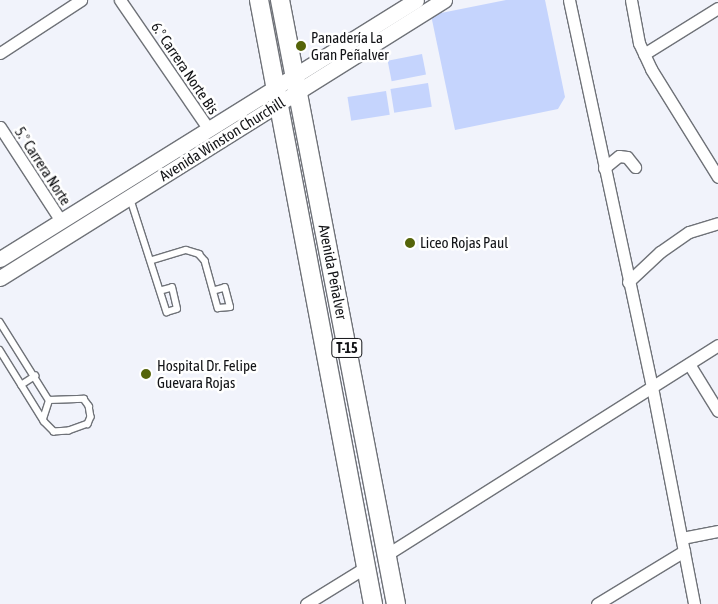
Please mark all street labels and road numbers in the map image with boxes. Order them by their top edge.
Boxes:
street label: 6.° Carrera Norte Bis [147,18,223,118]
street label: Avenida Winston Churchill [156,93,288,185]
street label: 5.° Carrera Norte [11,124,75,208]
street label: Avenida Peñalver [315,223,351,321]
road number: T-15 [331,336,363,359]

